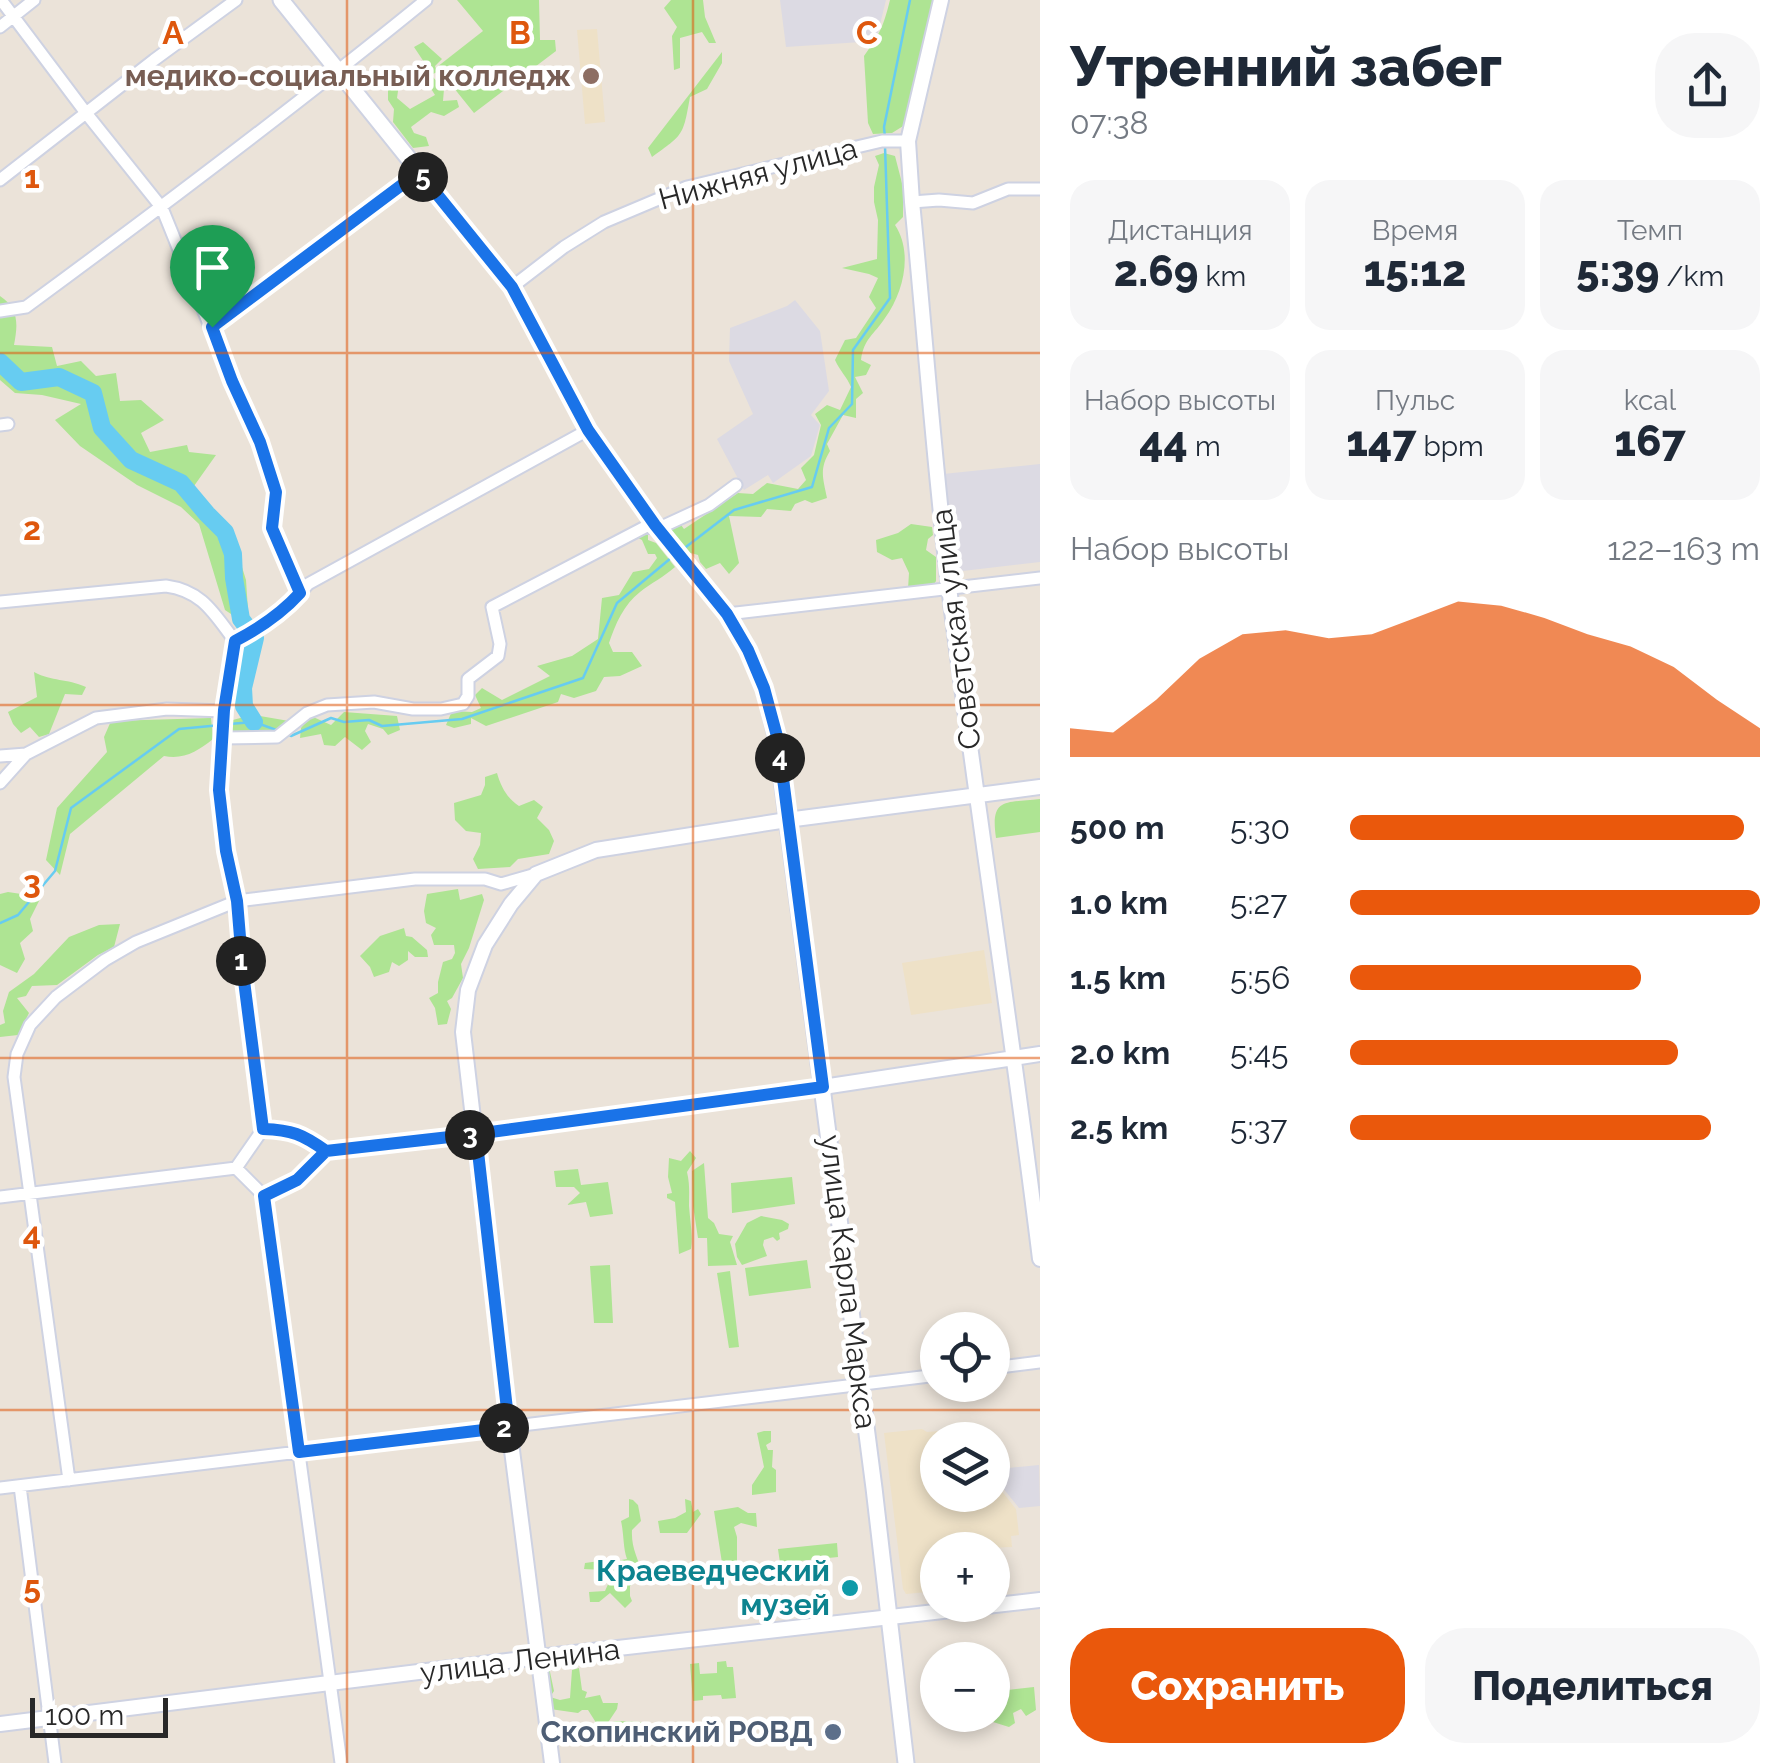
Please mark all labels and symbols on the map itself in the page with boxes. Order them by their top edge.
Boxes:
text: A [162,14,184,51]
text: B [509,14,531,51]
text: C [856,14,878,51]
place label: медико-социальный колледж [125,58,571,93]
marker: медико-социальный колледж [580,65,602,87]
street label: Нижняя улица [655,130,861,217]
pin: 5 [398,152,448,202]
text: 1 [24,158,40,195]
pin [170,225,255,328]
street label: Советская улица [923,507,988,751]
text: 2 [23,510,41,547]
pin: 4 [755,733,805,783]
text: 3 [23,863,41,900]
pin: 1 [216,936,266,986]
pin: 3 [445,1110,495,1160]
street label: улица Карла Маркса [813,1133,884,1431]
text: 4 [23,1215,41,1252]
pin: 2 [479,1403,529,1453]
place label: Краеведческий музей [596,1553,830,1622]
text: 5 [23,1568,41,1605]
marker: Краеведческий музей [839,1577,861,1599]
street label: улица Ленина [418,1631,622,1690]
scale bar [30,1693,168,1738]
place label: Скопинский РОВД [540,1714,813,1749]
marker: Скопинский РОВД [822,1721,844,1743]

